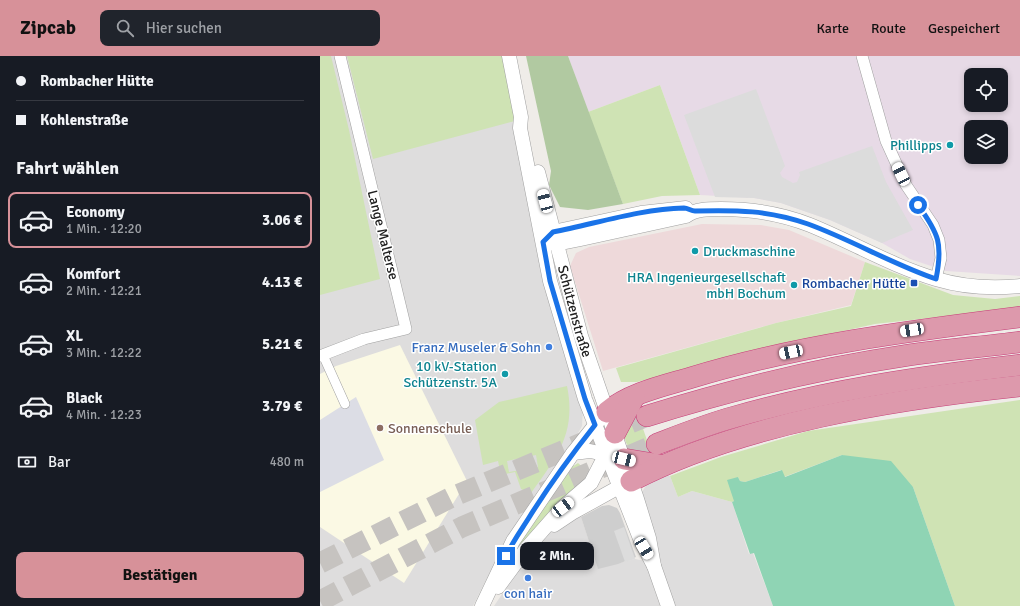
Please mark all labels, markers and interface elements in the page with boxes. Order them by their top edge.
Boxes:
search box [100,10,380,46]
text: Zipcab [20,16,76,40]
icon: search [114,17,136,39]
text: Hier suchen [146,19,222,37]
text: Karte [816,20,849,37]
text: Route [871,20,906,37]
text: Gespeichert [928,20,1000,37]
map controls [964,68,1008,164]
button: locate [964,68,1008,112]
text: Rombacher Hütte [40,72,154,90]
text: Kohlenstraße [40,111,128,129]
button: layers [964,120,1008,164]
place label: Phillipps [890,137,942,154]
marker: Phillipps [945,140,955,150]
text: Fahrt wählen [16,157,119,179]
car [890,161,912,187]
street label: Lange Malterse [364,188,402,282]
car [536,188,554,214]
route start [909,196,927,214]
icon: car [18,202,54,238]
text: Economy [66,203,125,221]
text: 3.06 € [262,211,302,229]
text: 1 Min. · 12:20 [66,221,142,237]
place label: Druckmaschine [703,243,796,260]
marker: Druckmaschine [690,246,700,256]
street label: Schützenstraße [554,263,596,359]
icon: car [18,264,54,300]
text: Komfort [66,265,120,283]
place label: HRA Ingenieurgesellschaft mbH Bochum [627,269,786,302]
text: 4.13 € [262,273,302,291]
place label: Rombacher Hütte [802,275,906,292]
marker: Rombacher Hütte [909,278,919,288]
marker: HRA Ingenieurgesellschaft mbH Bochum [789,280,799,290]
text: 2 Min. · 12:21 [66,283,142,299]
car [899,322,925,338]
icon: car [18,326,54,362]
text: XL [66,327,83,345]
text: 5.21 € [262,335,302,353]
place label: Franz Museler & Sohn [411,339,541,356]
marker: Franz Museler & Sohn [544,342,554,352]
car [778,344,804,360]
text: 3 Min. · 12:22 [66,345,142,361]
place label: 10 kV-Station Schützenstr. 5A [403,358,497,391]
marker: 10 kV-Station Schützenstr. 5A [500,369,510,379]
icon: car [18,388,54,424]
text: Black [66,389,103,407]
text: 3.79 € [262,397,302,415]
text: 4 Min. · 12:23 [66,407,142,423]
place label: Sonnenschule [388,420,472,437]
marker: Sonnenschule [375,423,385,433]
car [611,450,637,468]
icon: cash [16,451,38,473]
text: Bar [48,453,70,471]
text: 480 m [270,454,304,470]
car [550,495,576,519]
car [633,535,655,561]
callout: 2 Min. [520,542,594,570]
route end [497,547,515,565]
text: 2 Min. [539,548,575,564]
button: Bestätigen [16,552,304,598]
marker: con hair [523,573,533,583]
place label: con hair [504,585,553,602]

